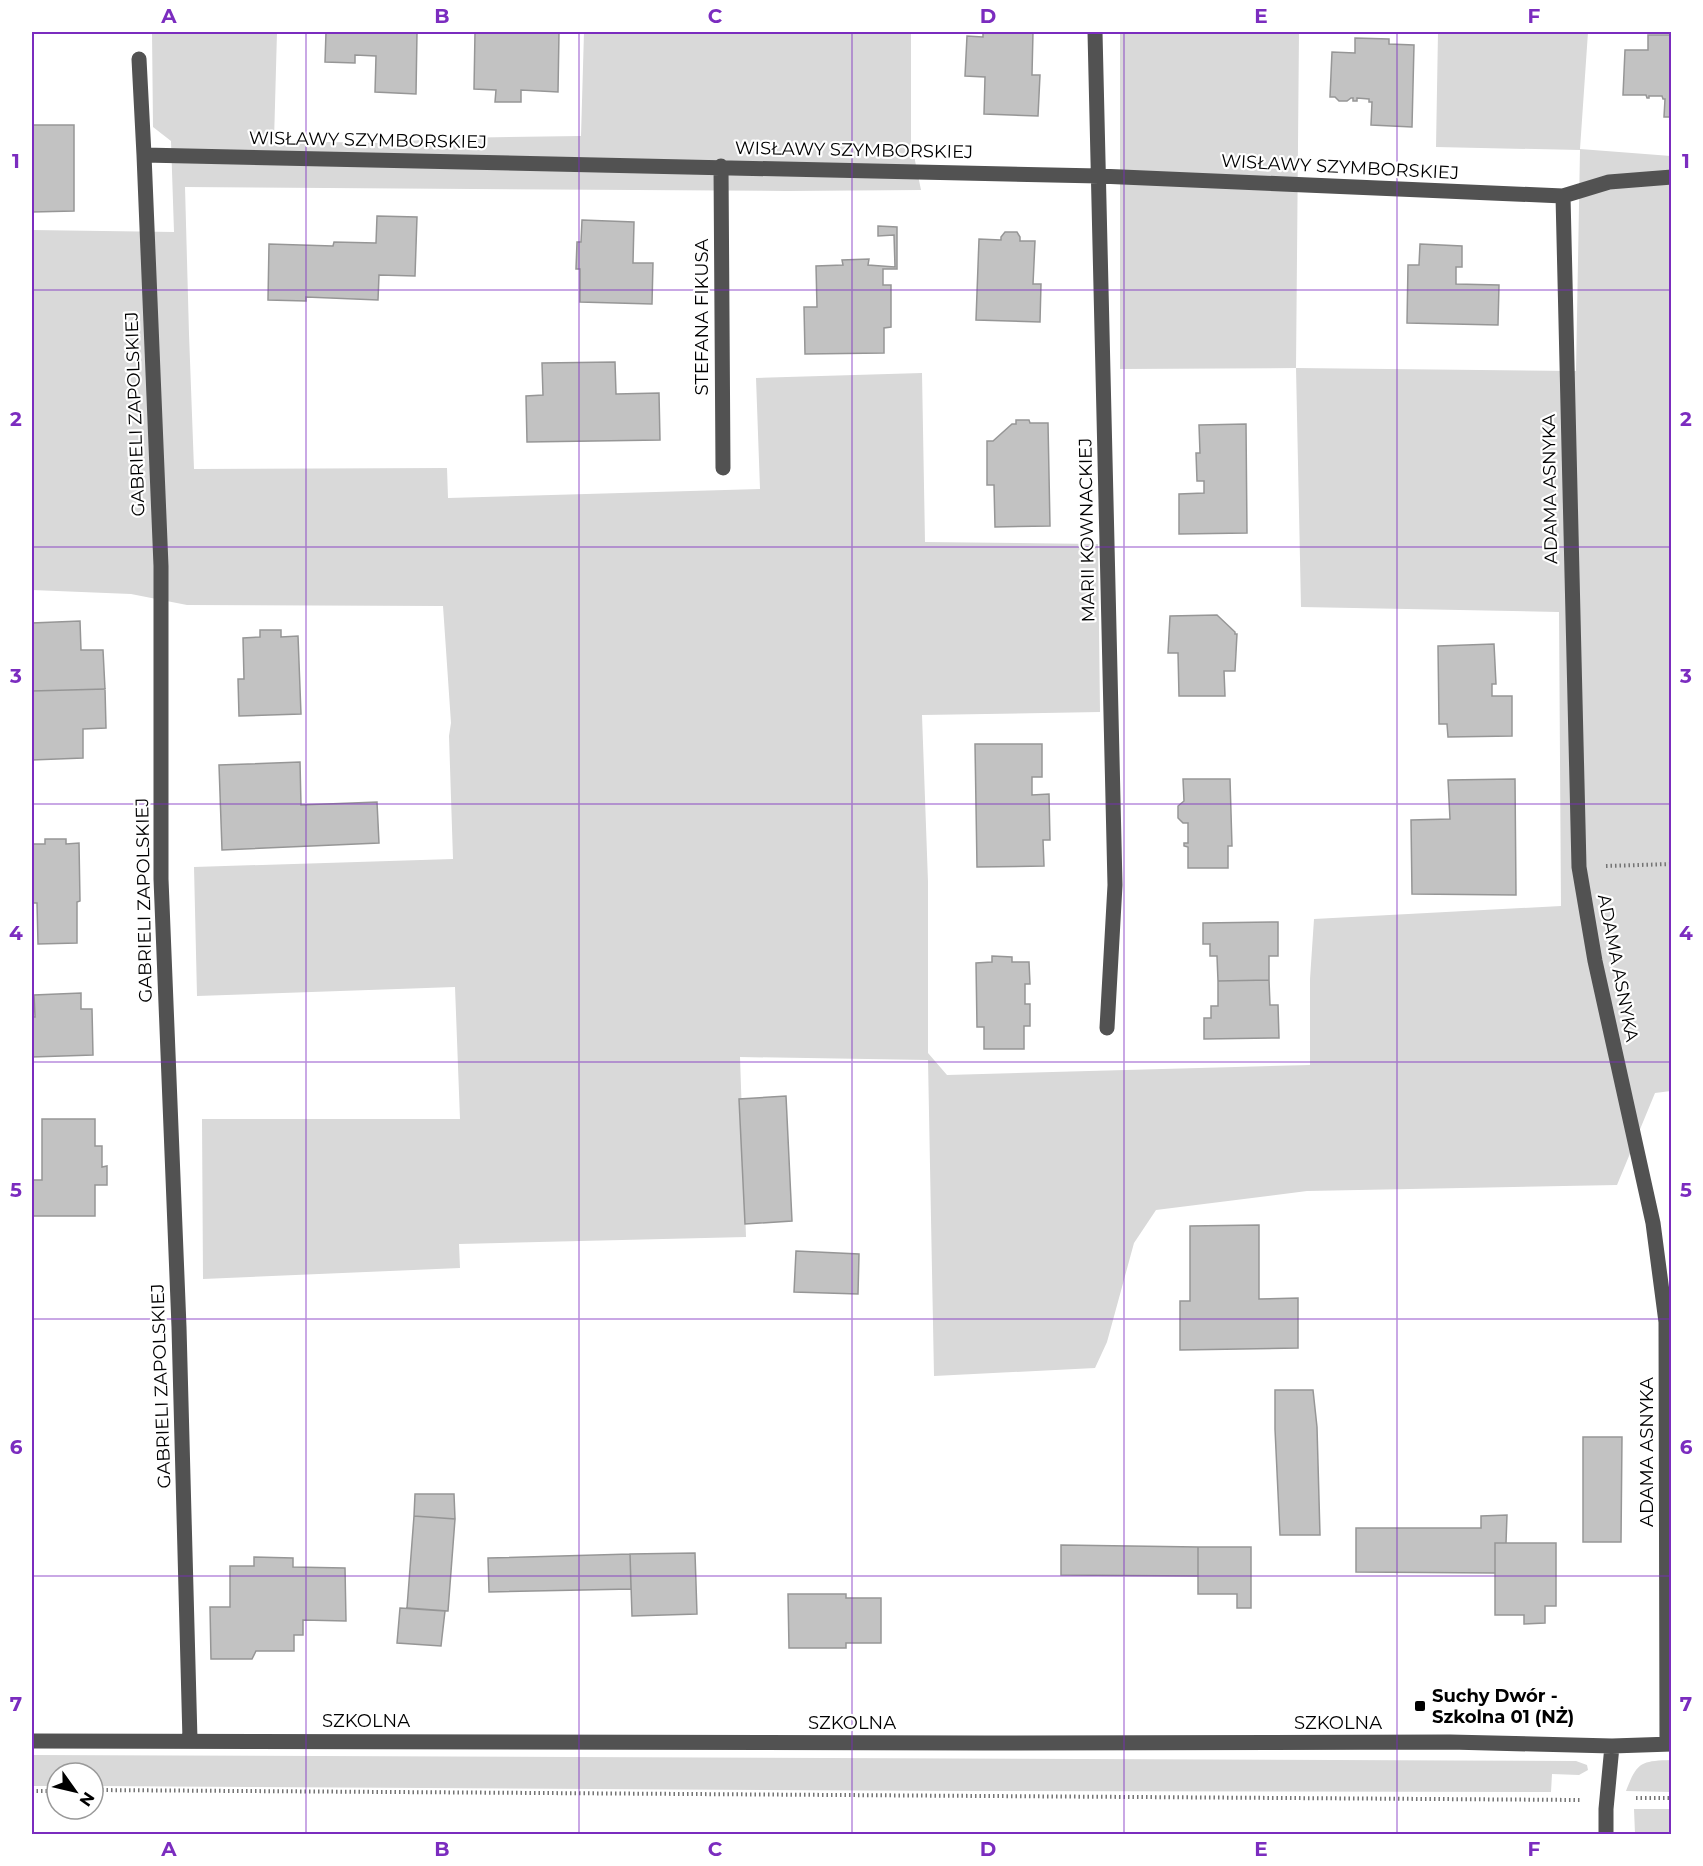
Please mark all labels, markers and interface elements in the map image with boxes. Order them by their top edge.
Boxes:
text: A [160,4,177,28]
text: B [434,4,450,28]
text: C [708,4,723,28]
text: D [980,4,996,28]
text: E [1254,4,1268,28]
text: F [1528,4,1541,28]
street label: WISŁAWY SZYMBORSKIEJ [249,127,487,153]
street label: WISŁAWY SZYMBORSKIEJ [735,137,973,163]
text: 1 [12,149,20,173]
text: 1 [1682,149,1690,173]
street label: WISŁAWY SZYMBORSKIEJ [1220,150,1460,184]
street label: STEFANA FIKUSA [691,238,713,395]
street label: GABRIELI ZAPOLSKIEJ [120,311,150,517]
text: 2 [10,407,22,431]
text: 2 [1680,407,1692,431]
street label: ADAMA ASNYKA [1538,414,1562,564]
street label: MARII KOWNACKIEJ [1074,437,1100,623]
text: 3 [9,664,22,688]
text: 3 [1679,664,1692,688]
street label: GABRIELI ZAPOLSKIEJ [131,797,157,1003]
street label: ADAMA ASNYKA [1593,892,1643,1044]
text: 4 [9,921,23,945]
text: 4 [1679,921,1693,945]
text: 5 [10,1178,22,1202]
text: 5 [1680,1178,1692,1202]
street label: GABRIELI ZAPOLSKIEJ [146,1283,176,1489]
street label: ADAMA ASNYKA [1636,1377,1658,1527]
text: 6 [10,1435,23,1459]
text: 6 [1680,1435,1693,1459]
place label: Suchy Dwór - Szkolna 01 (NŻ) [1432,1685,1574,1728]
text: 7 [10,1692,22,1716]
text: 7 [1680,1692,1692,1716]
marker: Suchy Dwór - Szkolna 01 (NŻ) [1413,1699,1427,1713]
street label: SZKOLNA [322,1710,410,1732]
street label: SZKOLNA [808,1712,896,1734]
street label: SZKOLNA [1294,1712,1382,1734]
north arrow [45,1761,105,1821]
text: N [76,1788,99,1810]
text: A [160,1837,177,1861]
text: B [434,1837,450,1861]
text: C [708,1837,723,1861]
text: D [980,1837,996,1861]
text: E [1254,1837,1268,1861]
text: F [1528,1837,1541,1861]

